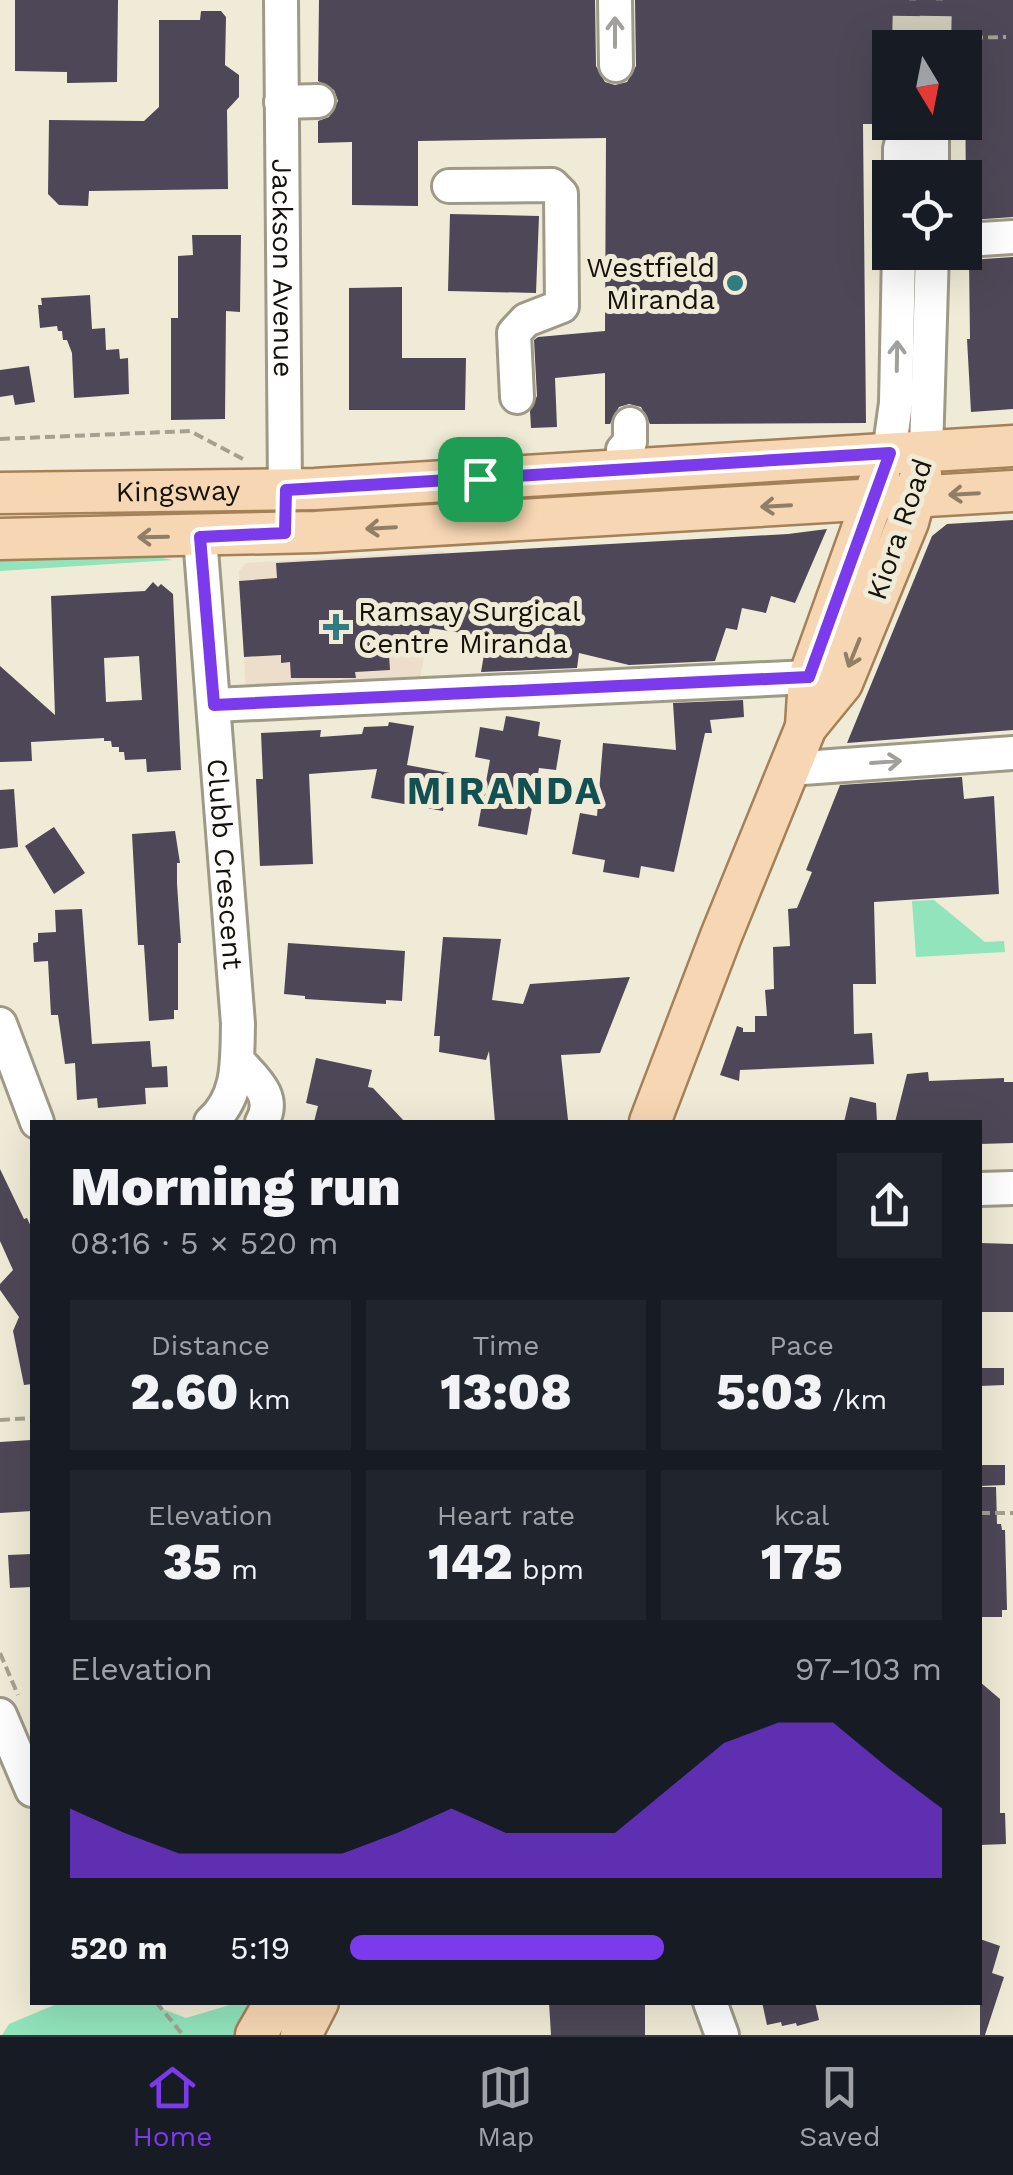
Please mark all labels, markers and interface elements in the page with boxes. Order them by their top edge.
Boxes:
one-way arrow [606,17,625,49]
north arrow [872,30,982,140]
map controls [872,30,982,270]
street label: Jackson Avenue [265,158,300,378]
button: locate [872,160,982,270]
place label: Westfield Miranda [586,251,715,316]
marker: Westfield Miranda [724,272,746,294]
one-way arrow [888,340,906,372]
pin [438,437,523,522]
icon: arrive [453,452,508,507]
street label: Kiora Road [860,454,939,604]
street label: Kingsway [115,474,241,509]
one-way arrow [949,485,981,504]
one-way arrow [760,497,792,516]
one-way arrow [366,519,398,538]
one-way arrow [137,528,170,546]
place label: Ramsay Surgical Centre Miranda [358,595,581,660]
marker: Ramsay Surgical Centre Miranda [323,614,349,640]
one-way arrow [844,637,862,668]
one-way arrow [870,752,902,771]
street label: Clubb Crescent [200,757,250,971]
district label: MIRANDA [407,769,603,813]
button: share [837,1153,942,1258]
text: Morning run [70,1154,401,1218]
text: 08:16 · 5 × 520 m [70,1224,338,1262]
text: Distance [151,1329,270,1362]
text: Time [473,1329,539,1362]
text: Pace [769,1329,834,1362]
text: 2.60 [130,1362,238,1421]
text: 13:08 [440,1362,572,1421]
text: 5:03 [716,1362,823,1421]
text: km [238,1383,291,1416]
text: /km [823,1383,887,1416]
text: Elevation [148,1499,273,1532]
text: Heart rate [437,1499,575,1532]
text: kcal [774,1499,829,1532]
text: 35 [163,1532,222,1591]
text: 142 [428,1532,513,1591]
text: 175 [761,1532,843,1591]
text: m [222,1553,258,1586]
text: bpm [513,1553,584,1586]
text: Elevation [70,1650,213,1688]
text: 97–103 m [795,1650,942,1688]
text: 520 m [70,1929,168,1967]
text: 5:19 [230,1929,290,1967]
tab: Home [132,2060,212,2153]
tab: Map [477,2060,534,2153]
tab: Saved [799,2060,881,2153]

